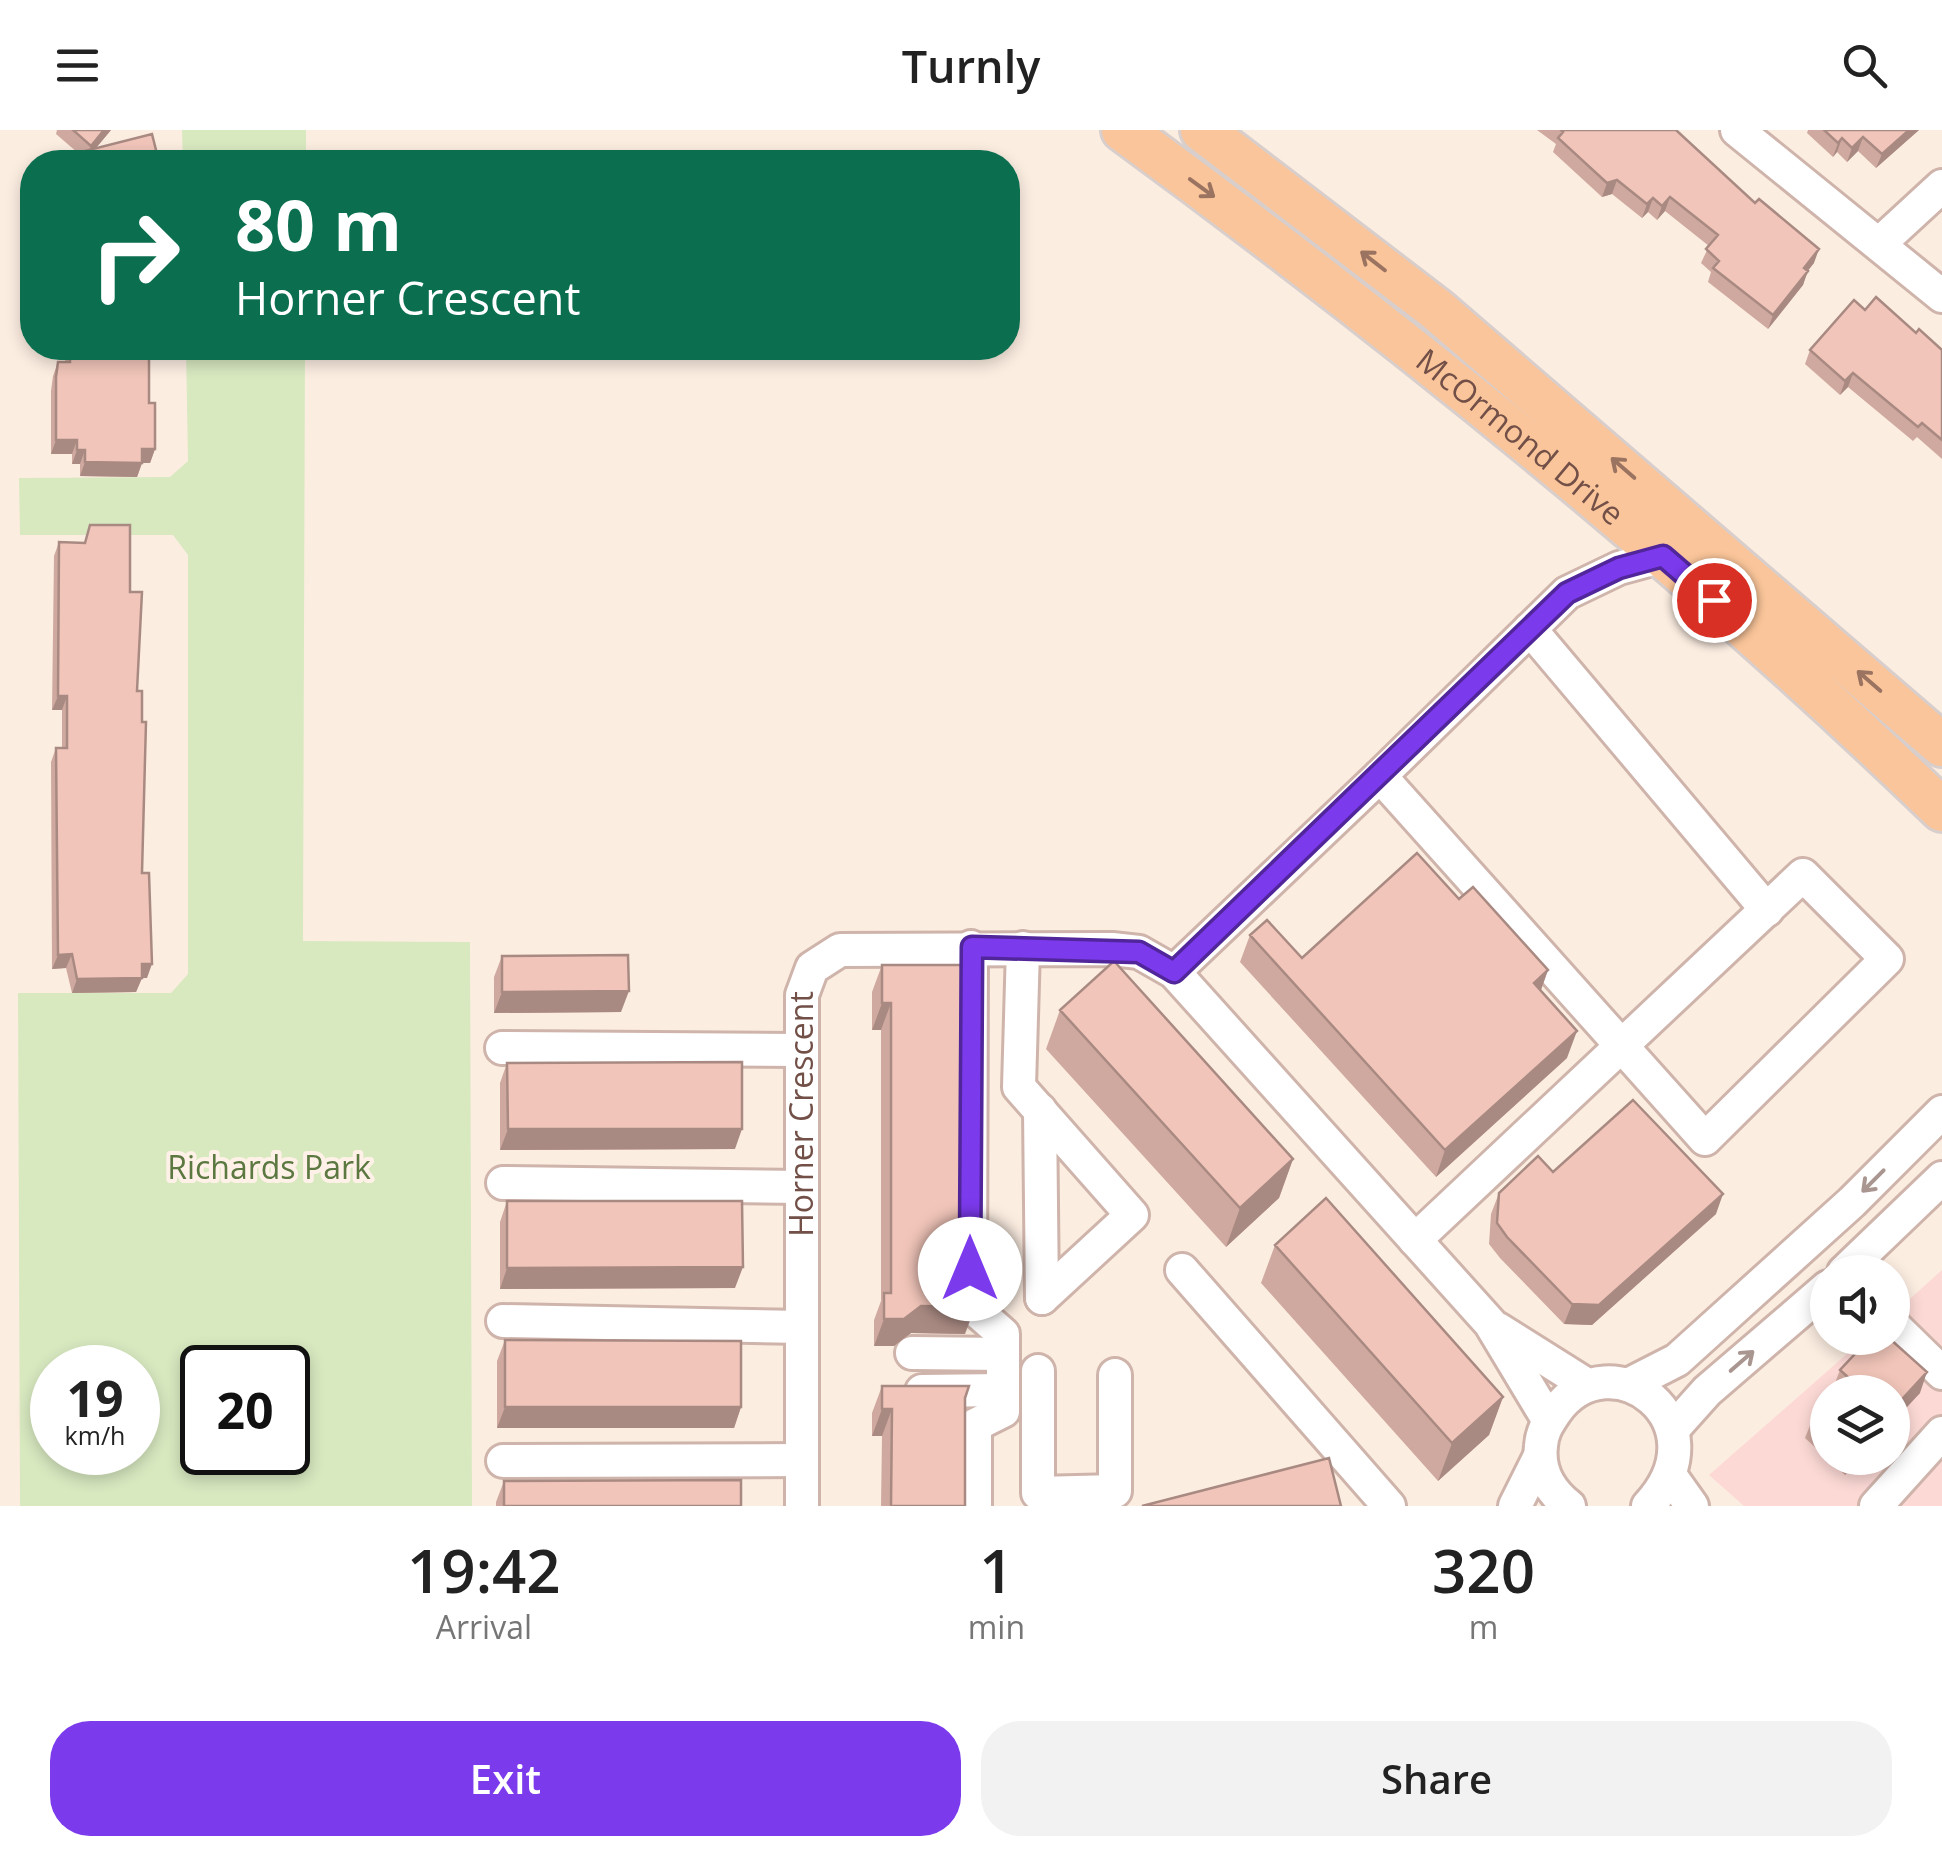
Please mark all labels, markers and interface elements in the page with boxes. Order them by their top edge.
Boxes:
text: Turnly [902,35,1040,96]
icon: menu [50,38,105,93]
icon: search [1837,38,1892,93]
text: 80 m [235,176,402,272]
one-way arrow [1188,177,1215,198]
icon: right [70,190,200,320]
one-way arrow [1360,250,1387,271]
text: Horner Crescent [235,267,581,328]
street label: McOrmond Drive [1408,338,1634,534]
one-way arrow [1611,457,1636,480]
pin [1672,558,1757,643]
icon: arrive [1687,573,1742,628]
one-way arrow [1856,670,1882,692]
street label: Horner Crescent [779,991,822,1237]
park label: Richards Park [167,1145,371,1188]
one-way arrow [1861,1169,1885,1193]
position arrow [918,1217,1022,1321]
map controls [1810,1255,1910,1475]
button: sound [1810,1255,1910,1355]
speed limit sign: 20 [180,1345,310,1475]
one-way arrow [1729,1349,1754,1372]
text: 19 [66,1364,124,1432]
button: layers [1810,1375,1910,1475]
text: km/h [65,1418,125,1452]
text: 19:42 [407,1529,561,1611]
text: 1 [979,1529,1014,1611]
text: 320 [1432,1529,1535,1611]
text: Arrival [436,1605,532,1648]
text: min [968,1605,1025,1648]
text: m [1469,1605,1498,1648]
button: Exit [50,1721,961,1836]
button: Share [981,1721,1892,1836]

